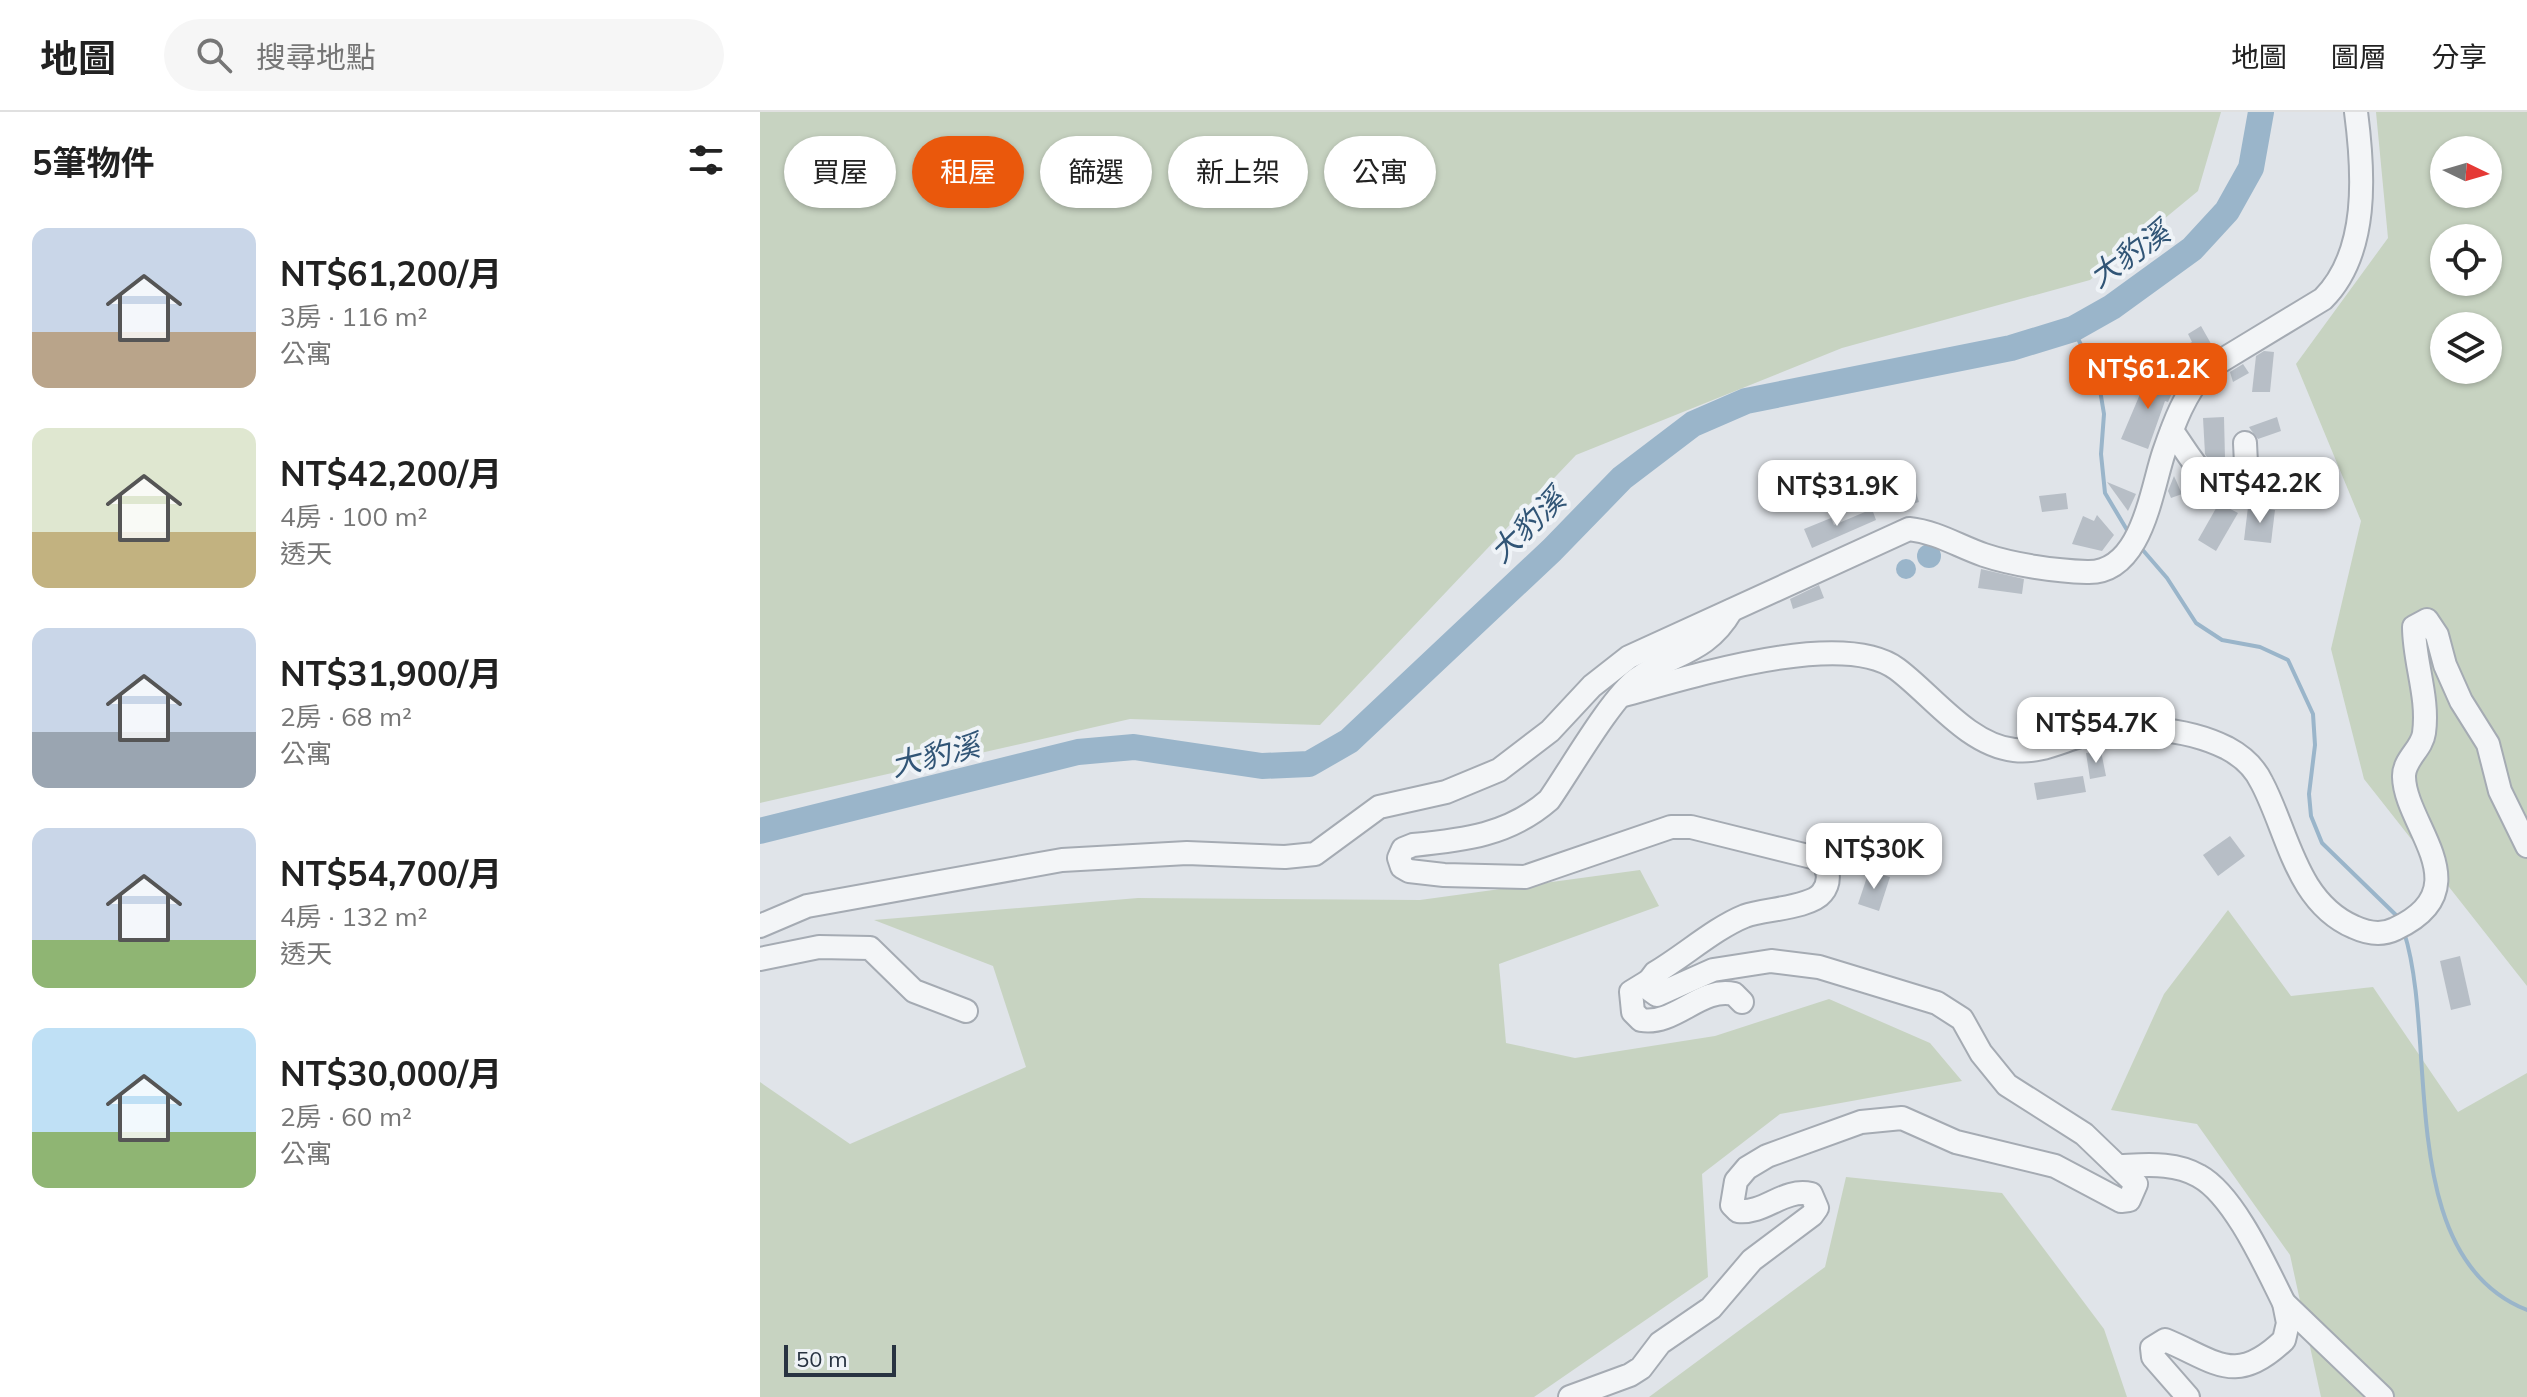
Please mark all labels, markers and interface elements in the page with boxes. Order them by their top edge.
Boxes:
search box [164,19,724,91]
icon: search [192,33,236,77]
text: 地圖 [40,34,116,82]
text: 搜尋地點 [256,38,376,76]
text: 地圖 [2231,39,2287,74]
text: 圖層 [2331,39,2387,74]
text: 分享 [2431,39,2487,74]
chip: 買屋 [784,136,896,208]
chip: 租屋 [912,136,1024,208]
chip: 篩選 [1040,136,1152,208]
chip: 新上架 [1168,136,1308,208]
chip: 公寓 [1324,136,1436,208]
north arrow [2430,136,2502,208]
map controls [2430,136,2502,384]
icon: filters [684,138,728,182]
text: 5筆物件 [32,141,154,184]
water label: 大豹溪 [2081,210,2180,295]
button: locate [2430,224,2502,296]
text: NT$61,200/月 [280,252,502,295]
icon: home [96,260,192,356]
text: 3房 · 116 m² [280,300,427,333]
button: layers [2430,312,2502,384]
text: 公寓 [280,337,332,370]
pin: NT$61.2K [2065,343,2231,411]
text: NT$61.2K [2087,352,2209,385]
text: NT$42,200/月 [280,452,502,495]
pin: NT$42.2K [2177,457,2343,525]
icon: home [96,460,192,556]
pin: NT$31.9K [1754,460,1920,528]
text: NT$42.2K [2199,466,2321,499]
text: NT$31.9K [1776,469,1898,502]
water label: 大豹溪 [1481,477,1575,570]
text: 4房 · 100 m² [280,500,427,533]
text: 透天 [280,537,332,570]
text: NT$31,900/月 [280,652,502,695]
icon: home [96,660,192,756]
pin: NT$54.7K [2013,697,2179,765]
text: 2房 · 68 m² [280,700,412,733]
text: NT$54.7K [2035,706,2157,739]
water label: 大豹溪 [887,725,987,784]
text: 公寓 [280,737,332,770]
pin: NT$30K [1809,823,1939,891]
text: NT$30K [1824,832,1924,865]
text: NT$54,700/月 [280,852,502,895]
icon: home [96,860,192,956]
text: 4房 · 132 m² [280,900,427,933]
text: 透天 [280,937,332,970]
text: NT$30,000/月 [280,1052,502,1095]
icon: home [96,1060,192,1156]
text: 2房 · 60 m² [280,1100,412,1133]
text: 公寓 [280,1137,332,1170]
scale bar [784,1341,896,1377]
text: 50 m [796,1345,847,1373]

